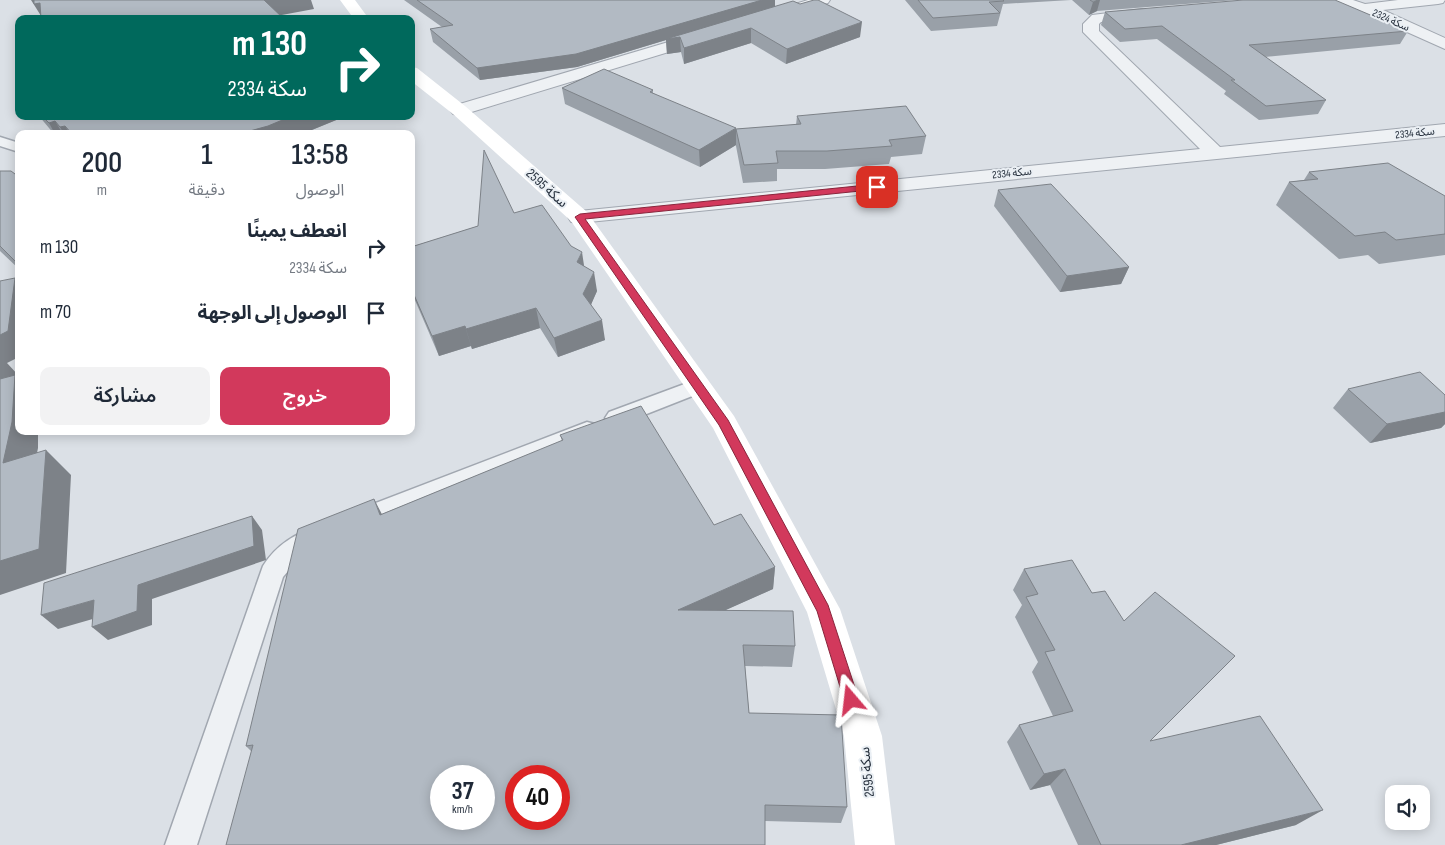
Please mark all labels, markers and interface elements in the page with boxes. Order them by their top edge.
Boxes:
street label: سكة 2324 [1370,6,1412,34]
text: 130 m [232,23,307,66]
icon: right [325,35,390,100]
text: سكة 2334 [228,76,307,103]
street label: سكة 2334 [1395,124,1436,142]
text: 1 [201,137,212,173]
text: 13:58 [292,137,349,173]
text: 200 [82,145,122,181]
street label: سكة 2334 [992,164,1033,182]
street label: سكة 2595 [523,165,571,211]
pin [856,166,898,208]
icon: arrive [863,173,891,201]
text: m [97,181,107,200]
text: دقيقة [189,181,225,200]
text: الوصول [296,181,344,200]
text: انعطف يمينًا [247,220,347,243]
icon: right [362,234,390,262]
text: 130 m [40,236,78,259]
text: سكة 2334 [289,259,347,278]
icon: arrive [362,299,390,327]
text: 70 m [40,301,71,324]
text: الوصول إلى الوجهة [198,302,347,325]
button: مشاركة [40,367,210,425]
button: خروج [220,367,390,425]
position arrow [824,673,876,725]
street label: سكة 2595 [856,746,878,798]
speed limit sign: 40 [505,765,570,830]
text: 37 [451,776,474,807]
map controls [1385,785,1430,830]
button: sound [1385,785,1430,830]
text: km/h [452,802,473,817]

